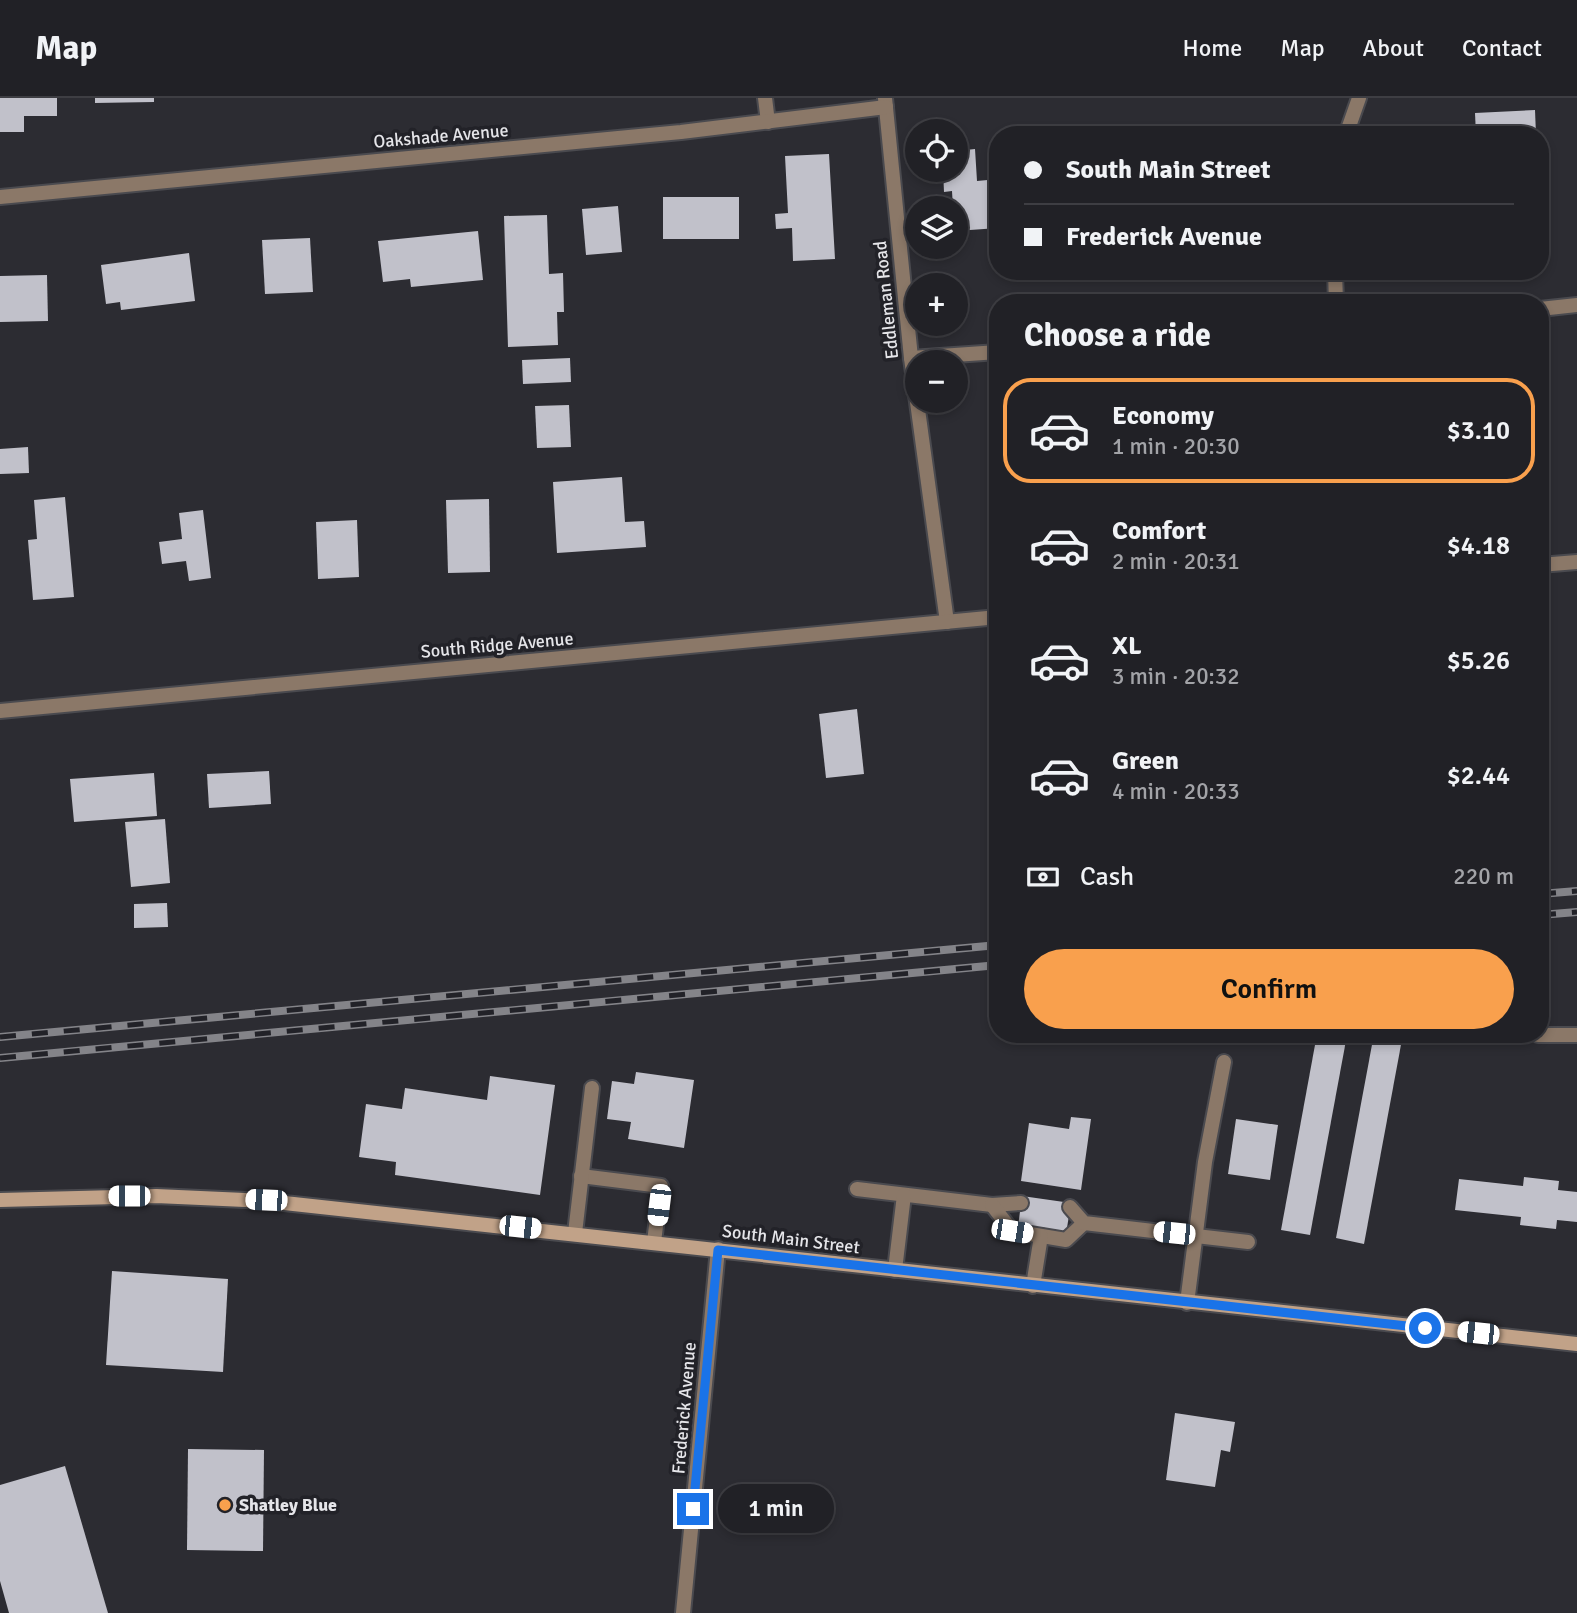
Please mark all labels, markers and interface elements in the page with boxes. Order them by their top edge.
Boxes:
text: Map [35,28,97,69]
text: Home [1182,33,1242,63]
text: Map [1280,33,1325,63]
text: About [1363,33,1424,63]
text: Contact [1462,33,1542,63]
street label: Oakshade Avenue [373,119,509,153]
map controls [905,119,968,413]
button: locate [905,119,968,182]
text: South Main Street [1066,154,1270,186]
button: layers [905,196,968,259]
text: Frederick Avenue [1066,221,1262,253]
street label: Eddleman Road [869,240,903,360]
button: + [905,273,968,336]
text: Choose a ride [1024,316,1211,355]
button: − [905,350,968,413]
icon: car [1028,399,1091,462]
text: Economy [1112,400,1214,432]
text: $3.10 [1447,415,1510,447]
text: 1 min · 20:30 [1112,432,1240,461]
icon: car [1028,514,1091,577]
text: Comfort [1112,515,1206,547]
text: $4.18 [1447,530,1510,562]
text: 2 min · 20:31 [1112,547,1240,576]
street label: South Ridge Avenue [420,627,574,663]
icon: car [1028,629,1091,692]
text: XL [1112,630,1142,662]
text: $5.26 [1447,645,1510,677]
text: 3 min · 20:32 [1112,662,1240,691]
icon: car [1028,744,1091,807]
text: Green [1112,745,1179,777]
text: $2.44 [1447,760,1510,792]
text: 4 min · 20:33 [1112,777,1240,806]
icon: cash [1024,858,1062,896]
text: Cash [1080,861,1134,893]
text: 220 m [1453,862,1514,891]
button: Confirm [1024,949,1514,1029]
car [647,1183,672,1227]
car [109,1186,151,1207]
car [245,1189,288,1211]
car [499,1214,542,1240]
car [990,1217,1035,1245]
street label: South Main Street [721,1220,861,1258]
car [1153,1220,1196,1246]
route start [1409,1312,1441,1344]
car [1457,1320,1500,1346]
street label: Frederick Avenue [667,1341,701,1475]
callout: 1 min [718,1484,833,1534]
route end [677,1493,709,1525]
place label: Shatley Blue [239,1494,337,1516]
text: 1 min [748,1494,804,1523]
marker: Shatley Blue [217,1497,233,1513]

